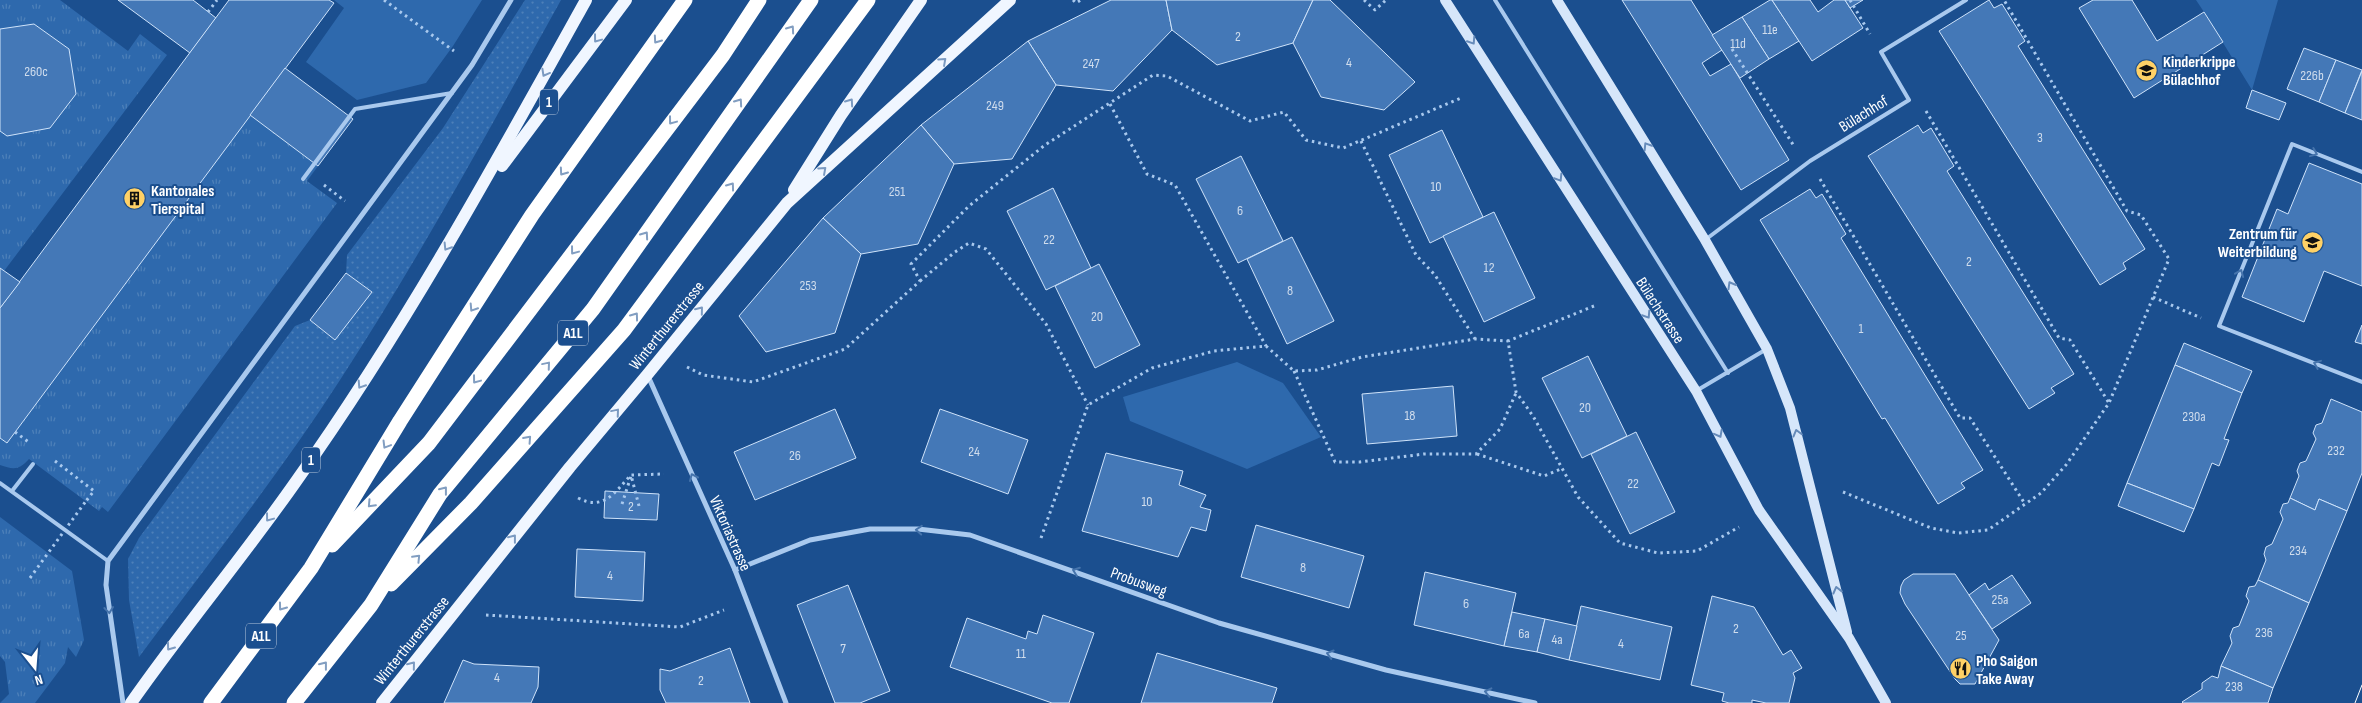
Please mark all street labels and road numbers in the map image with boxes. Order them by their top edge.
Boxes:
road number: 1 [540,90,558,114]
street label: Bülachhof [1836,92,1892,137]
street label: Bülachstrasse [1631,274,1688,347]
street label: Winterthurerstrasse [626,278,709,374]
road number: A1L [558,320,588,346]
road number: 1 [302,448,320,472]
street label: Viktoriastrasse [705,493,755,574]
street label: Probusweg [1108,563,1169,601]
street label: Winterthurerstrasse [371,593,454,689]
road number: A1L [246,624,276,648]

